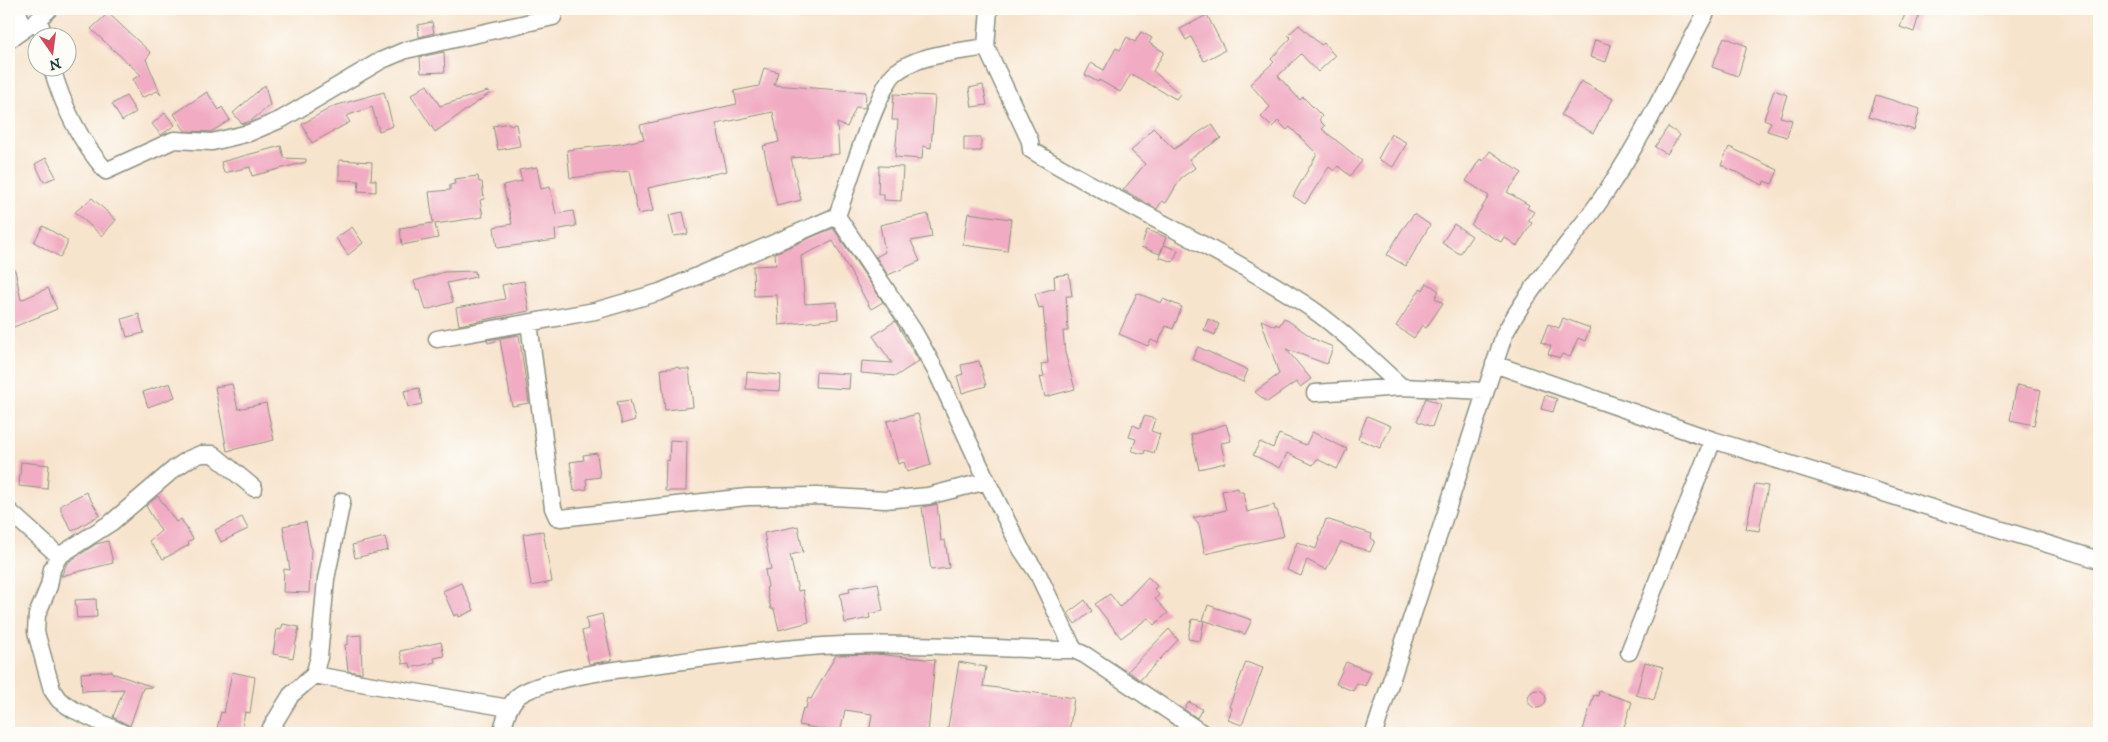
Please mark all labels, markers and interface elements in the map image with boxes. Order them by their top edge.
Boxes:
north arrow [28,28,78,78]
text: N [47,54,63,74]

